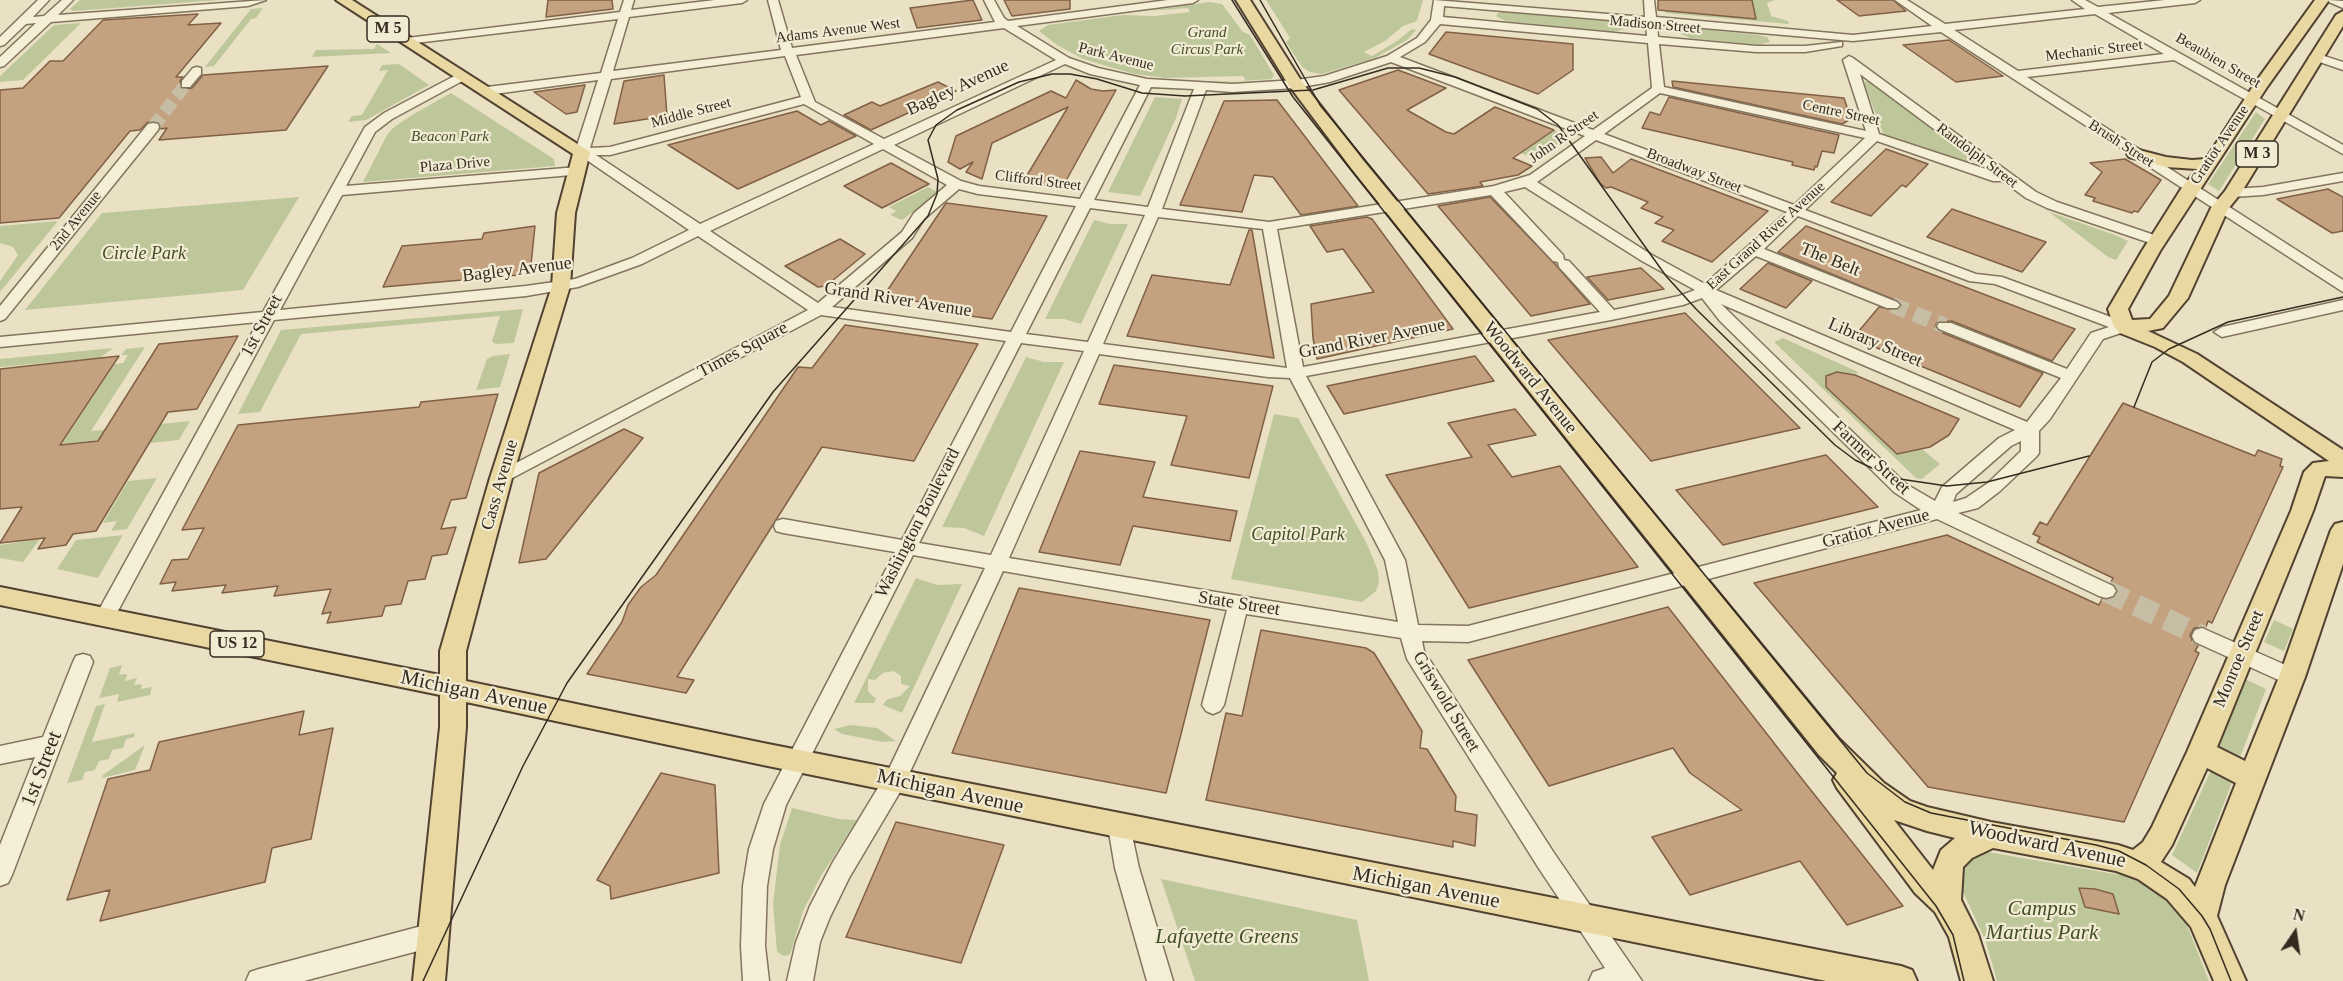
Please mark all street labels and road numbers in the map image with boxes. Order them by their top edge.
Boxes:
street label: Madison Street [1609,12,1701,38]
street label: Adams Avenue West [775,14,901,48]
road number: M 5 [367,16,409,42]
street label: Beaubien Street [2172,29,2264,93]
street label: Mechanic Street [2044,36,2144,66]
street label: Park Avenue [1077,39,1155,75]
street label: Bagley Avenue [904,55,1012,121]
street label: Middle Street [649,94,733,132]
street label: Centre Street [1801,96,1881,130]
street label: Gratiot Avenue [2187,102,2253,188]
street label: John R Street [1526,106,1602,168]
street label: Brush Street [2085,116,2157,172]
street label: Randolph Street [1933,120,2021,192]
road number: M 3 [2236,141,2278,167]
street label: Broadway Street [1644,145,1744,197]
street label: Plaza Drive [419,153,491,177]
street label: Clifford Street [994,167,1082,195]
street label: East Grand River Avenue [1703,178,1829,294]
street label: 2nd Avenue [46,187,106,255]
street label: The Belt [1797,238,1863,282]
street label: Bagley Avenue [461,253,573,287]
street label: Grand River Avenue [823,278,973,322]
street label: 1st Street [237,291,287,361]
street label: Library Street [1825,313,1925,373]
street label: Grand River Avenue [1297,314,1447,364]
street label: Times Square [694,317,792,383]
street label: Woodward Avenue [1478,318,1582,438]
street label: Farmer Street [1828,417,1914,499]
street label: Cass Avenue [477,437,523,533]
street label: Washington Boulevard [871,445,965,601]
street label: Gratiot Avenue [1820,504,1932,554]
street label: State Street [1197,587,1281,621]
street label: Monroe Street [2209,607,2269,711]
road number: US 12 [210,631,264,657]
street label: Griswold Street [1408,648,1484,756]
street label: Michigan Avenue [398,665,550,721]
street label: 1st Street [16,728,68,810]
street label: Michigan Avenue [874,764,1026,820]
street label: Woodward Avenue [1966,816,2128,874]
street label: Michigan Avenue [1350,861,1502,915]

